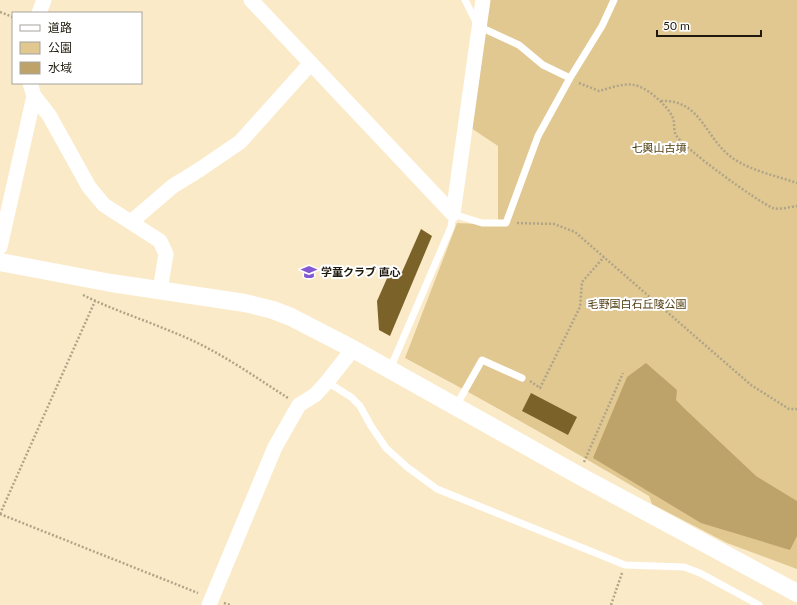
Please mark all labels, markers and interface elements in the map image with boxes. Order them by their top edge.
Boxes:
legend [12,12,142,84]
scale bar [657,12,761,38]
text: 50 m [663,18,690,33]
text: 道路 [48,20,72,35]
text: 公園 [48,40,72,55]
text: 水域 [48,60,72,75]
park label: 七輿山古墳 [632,141,687,154]
school or university icon: 学童クラブ 直心 [300,263,318,281]
place label: 学童クラブ 直心 [321,265,401,278]
park label: 毛野国白石丘陵公園 [588,297,687,310]

